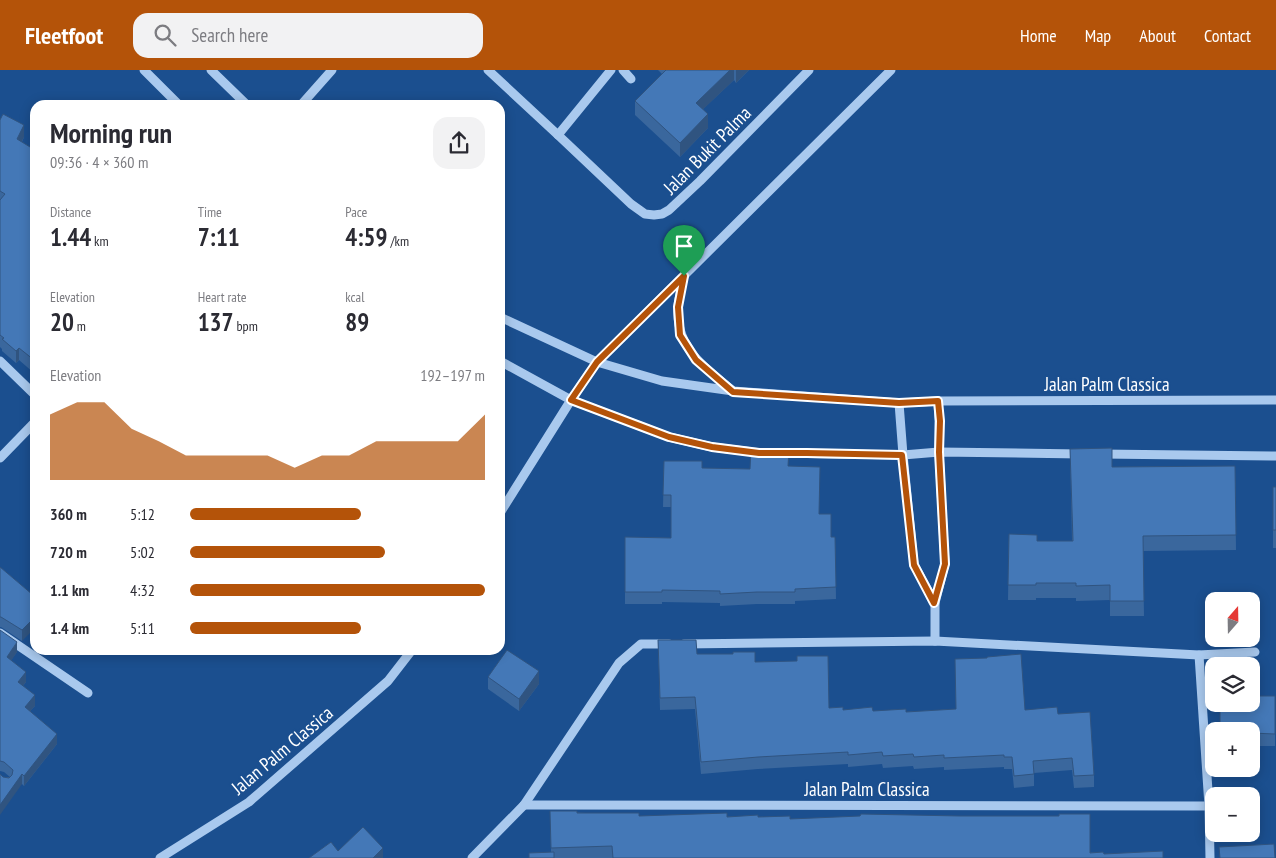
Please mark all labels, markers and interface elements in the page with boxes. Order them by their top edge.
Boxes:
search box [133,13,483,58]
text: Fleetfoot [25,20,103,51]
icon: search [151,21,179,49]
text: Search here [191,23,268,47]
text: Home [1020,24,1057,47]
text: Map [1085,24,1111,47]
text: About [1139,24,1176,47]
text: Contact [1204,24,1251,47]
street label: Jalan Bukit Palma [657,101,756,200]
text: Morning run [50,114,172,151]
button: share [433,117,485,169]
text: 09:36 · 4 × 360 m [50,152,148,172]
text: Distance [50,203,91,221]
text: Time [198,203,222,221]
text: Pace [345,203,367,221]
text: 1.44 [50,221,91,253]
text: 7:11 [198,221,240,253]
text: 4:59 [345,221,387,253]
pin [663,225,705,276]
text: km [91,232,109,250]
text: /km [387,232,409,250]
icon: arrive [670,232,698,260]
text: Elevation [50,288,95,306]
text: Heart rate [198,288,247,306]
text: kcal [345,288,364,306]
text: 20 [50,306,74,338]
text: 137 [198,306,234,338]
text: 89 [345,306,369,338]
text: m [74,317,86,335]
text: bpm [234,317,258,335]
text: Elevation [50,365,101,385]
text: 192–197 m [420,365,485,385]
street label: Jalan Palm Classica [1043,372,1170,396]
text: 360 m [50,504,87,524]
text: 5:12 [130,504,155,524]
text: 720 m [50,542,87,562]
text: 5:02 [130,542,155,562]
text: 1.1 km [50,580,89,600]
text: 4:32 [130,580,155,600]
north arrow [1205,592,1260,648]
map controls [1205,592,1260,842]
text: 1.4 km [50,618,89,638]
text: 5:11 [130,618,155,638]
button: layers [1205,657,1260,712]
street label: Jalan Palm Classica [226,701,338,800]
button: + [1205,722,1260,777]
street label: Jalan Palm Classica [803,777,930,801]
button: − [1205,787,1260,842]

